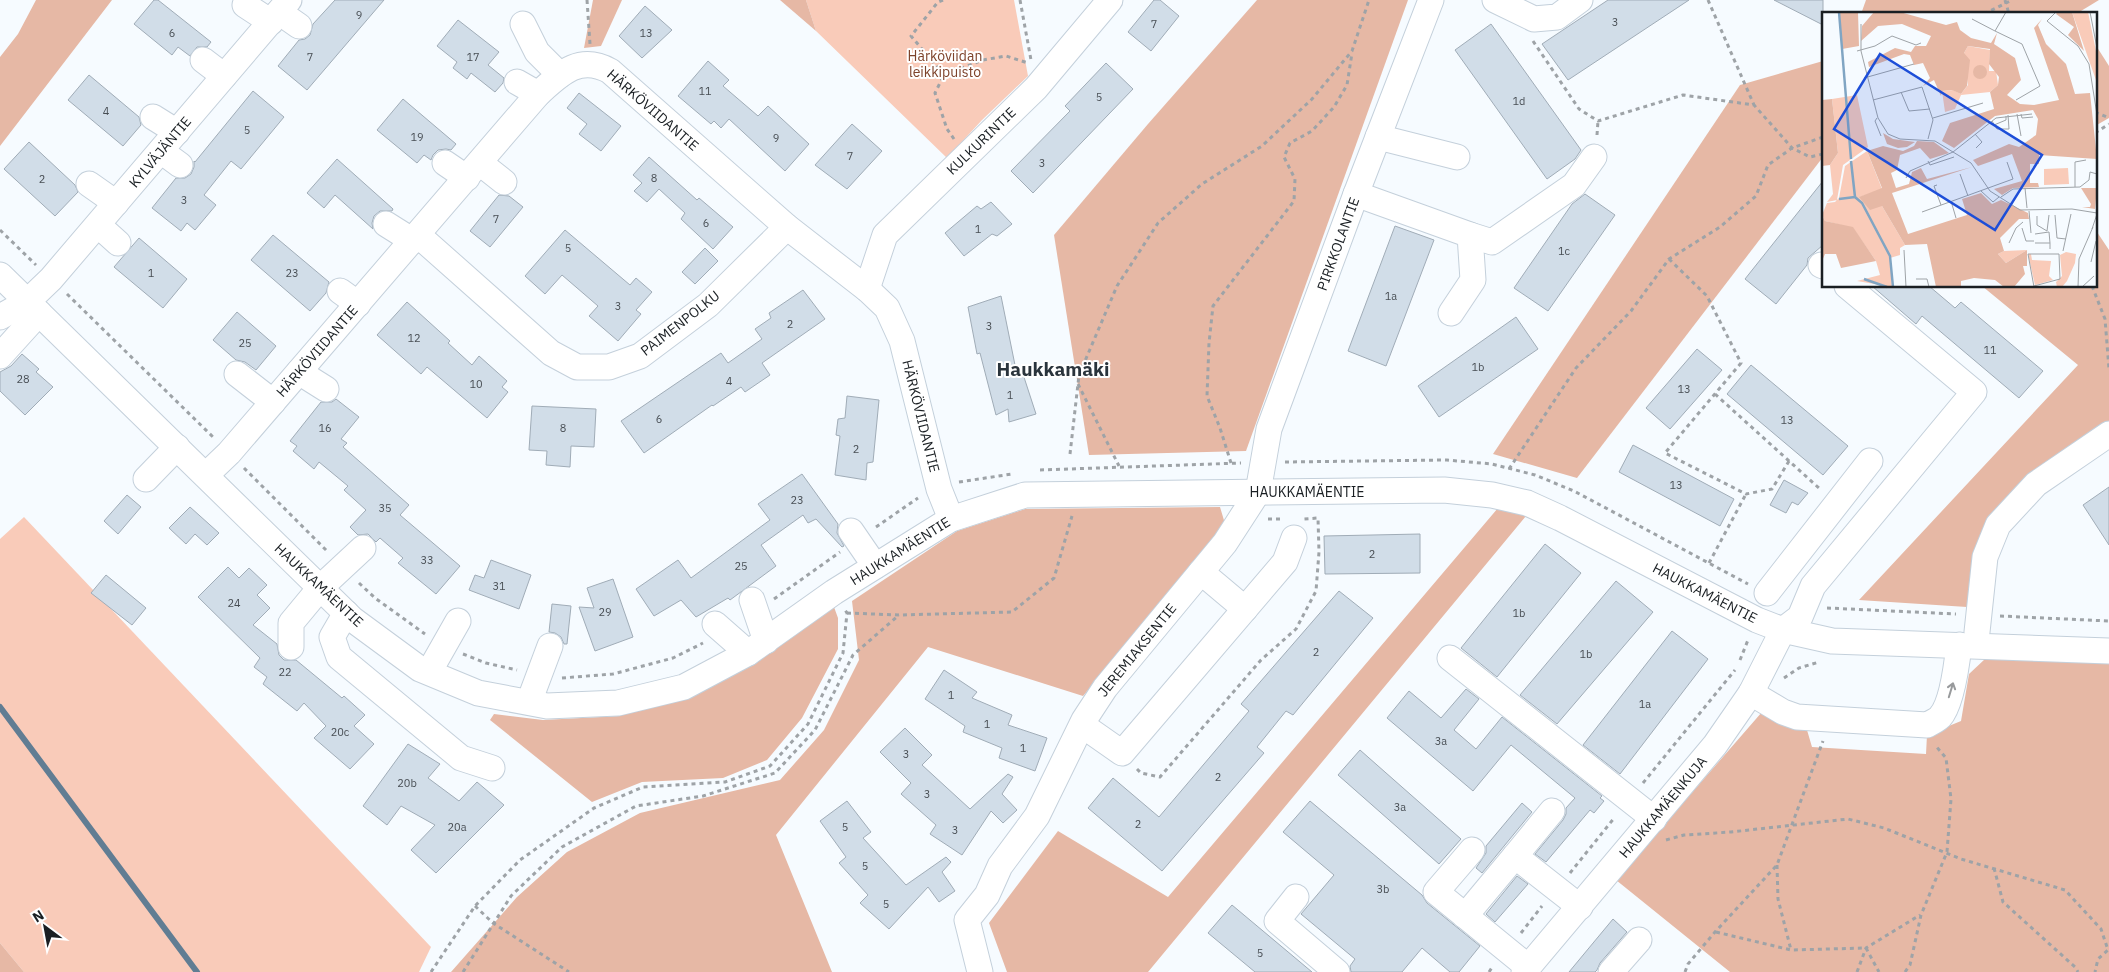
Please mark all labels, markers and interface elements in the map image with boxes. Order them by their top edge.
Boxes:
house number: 9 [356,8,362,22]
inset map [1822,12,2096,288]
house number: 3 [1612,15,1618,29]
house number: 7 [1151,17,1157,31]
house number: 6 [169,26,175,40]
house number: 13 [639,26,653,40]
park label: Härköviidan leikkipuisto [908,47,982,81]
house number: 7 [307,50,313,64]
house number: 17 [466,50,480,64]
street label: HÄRKÖVIIDANTIE [603,65,703,155]
house number: 11 [698,84,712,98]
house number: 5 [1096,90,1102,104]
house number: 1d [1513,94,1525,108]
street label: KULKURINTIE [942,103,1020,179]
house number: 4 [103,104,110,118]
street label: KYLVÄJÄNTIE [125,113,195,191]
house number: 5 [244,123,250,137]
house number: 19 [410,130,424,144]
house number: 9 [773,131,779,145]
house number: 7 [847,149,853,163]
house number: 3 [1039,156,1045,170]
house number: 8 [651,171,657,185]
house number: 2 [39,172,45,186]
house number: 3 [181,193,187,207]
street label: PIRKKOLANTIE [1313,195,1363,293]
house number: 7 [493,212,499,226]
house number: 6 [703,216,709,230]
house number: 1 [975,222,982,236]
house number: 5 [565,241,571,255]
house number: 1c [1558,244,1571,258]
house number: 1 [148,266,155,280]
house number: 23 [285,266,299,280]
street label: PAIMENPOLKU [637,286,723,360]
house number: 1a [1385,289,1397,303]
house number: 3 [615,299,621,313]
street label: HÄRKÖVIIDANTIE [272,301,362,401]
house number: 2 [787,317,793,331]
house number: 3 [986,319,992,333]
house number: 12 [407,331,421,345]
house number: 25 [238,336,252,350]
house number: 11 [1983,343,1997,357]
district label: Haukkamäki [997,357,1109,381]
street label: HÄRKÖVIIDANTIE [898,358,944,474]
house number: 1b [1472,360,1484,374]
house number: 28 [16,372,30,386]
house number: 4 [726,374,733,388]
house number: 10 [469,377,483,391]
house number: 13 [1677,382,1691,396]
house number: 1 [1007,388,1014,402]
house number: 6 [656,412,662,426]
house number: 13 [1780,413,1794,427]
house number: 16 [318,421,332,435]
house number: 8 [560,421,566,435]
house number: 2 [853,442,859,456]
house number: 13 [1669,478,1683,492]
street label: HAUKKAMÄENTIE [1250,483,1364,501]
house number: 23 [790,493,804,507]
house number: 35 [378,501,392,515]
street label: HAUKKAMÄENTIE [846,513,954,589]
street label: HAUKKAMÄENTIE [271,539,367,631]
house number: 2 [1369,547,1375,561]
house number: 33 [420,553,434,567]
house number: 25 [734,559,748,573]
street label: HAUKKAMÄENTIE [1650,559,1760,627]
house number: 31 [492,579,506,593]
house number: 24 [227,596,241,610]
street label: JEREMIAKSENTIE [1094,600,1180,700]
house number: 29 [598,605,612,619]
house number: 1b [1513,606,1525,620]
house number: 2 [1313,645,1319,659]
house number: 1b [1580,647,1592,661]
house number: 22 [278,665,292,679]
one-way arrow [1947,682,1956,698]
house number: 1 [948,688,955,702]
house number: 1a [1639,697,1651,711]
house number: 1 [984,717,991,731]
house number: 20c [331,725,350,739]
house number: 3a [1435,734,1447,748]
house number: 1 [1020,741,1027,755]
house number: 3 [903,747,909,761]
street label: HAUKKAMÄENKUJA [1615,752,1711,862]
house number: 2 [1215,770,1221,784]
house number: 20b [397,776,417,790]
house number: 3 [924,787,930,801]
house number: 3a [1394,800,1406,814]
house number: 2 [1135,817,1141,831]
house number: 20a [447,820,467,834]
house number: 5 [842,820,848,834]
house number: 3 [952,823,958,837]
house number: 5 [862,859,868,873]
house number: 3b [1377,882,1389,896]
house number: 5 [883,897,889,911]
north arrow [20,902,70,952]
text: N [29,906,47,926]
house number: 5 [1257,946,1263,960]

